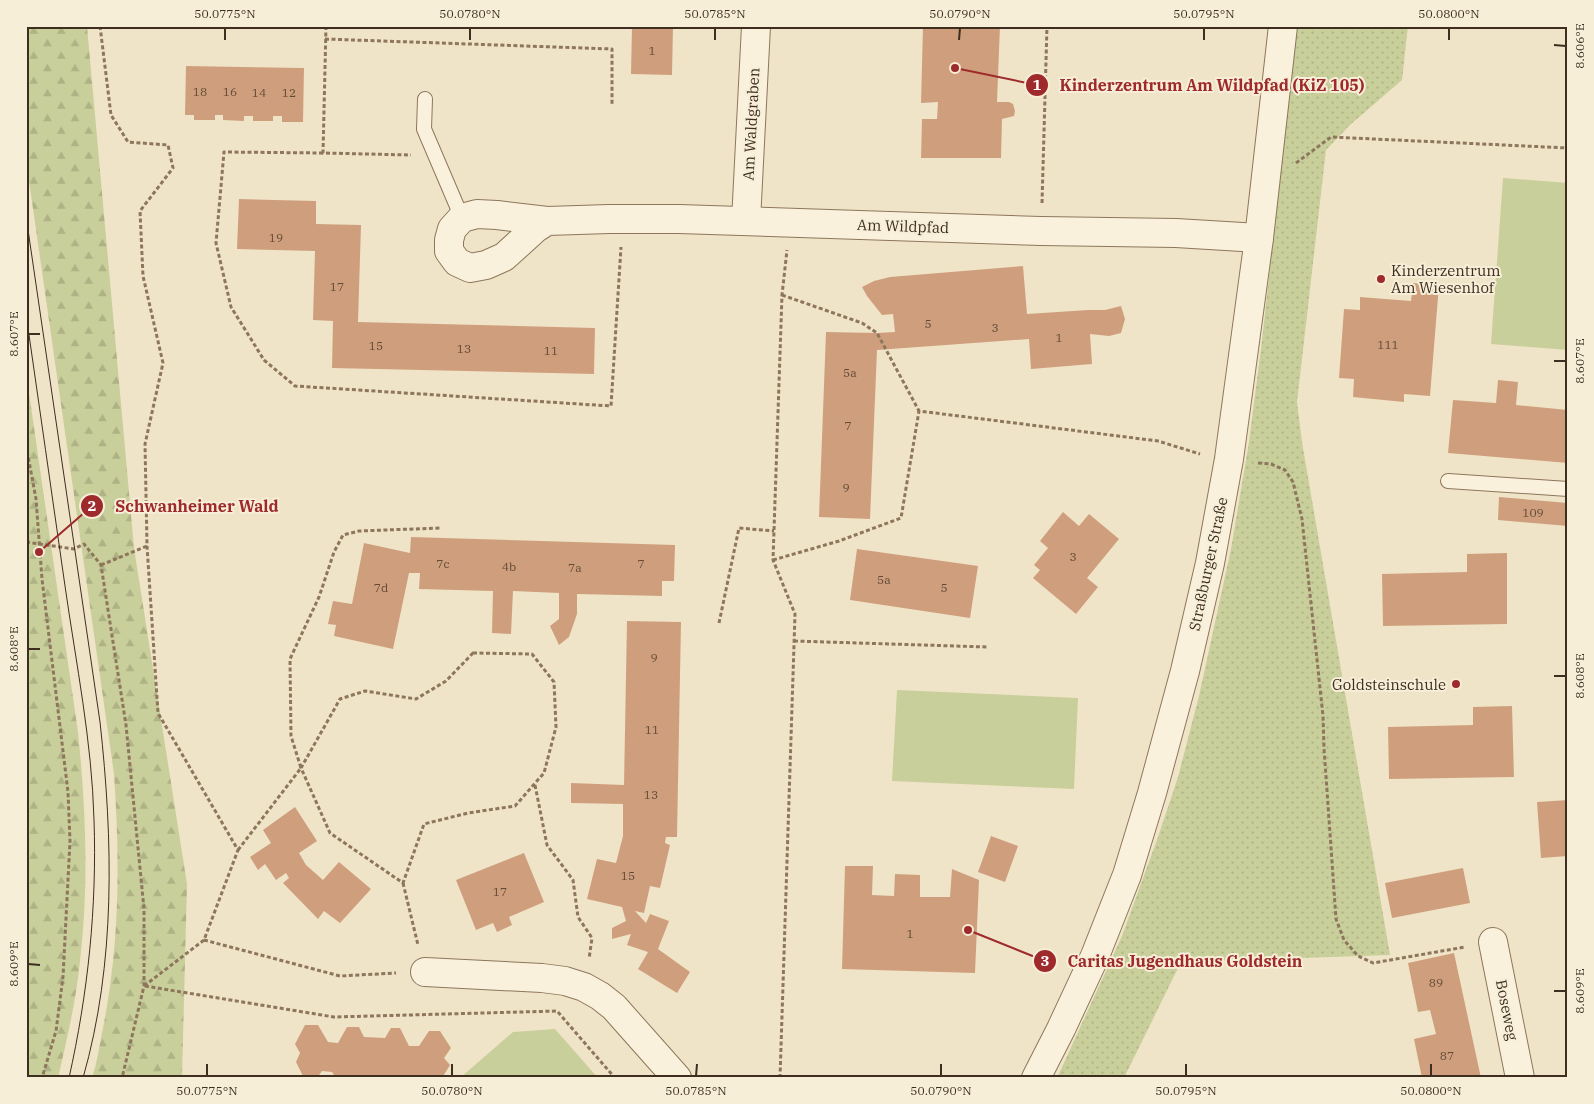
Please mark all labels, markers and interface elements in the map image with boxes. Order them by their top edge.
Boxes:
text: 50.0775°N [194,6,256,21]
text: 50.0780°N [439,6,501,21]
text: 50.0785°N [684,6,746,21]
text: 50.0790°N [929,6,991,21]
text: 50.0795°N [1173,6,1235,21]
text: 50.0800°N [1418,6,1480,21]
text: 8.606°E [1572,23,1587,69]
house number: 1 [648,43,656,58]
street label: Am Waldgraben [739,67,763,181]
callout: Kinderzentrum Am Wildpfad (KiZ 105) [1024,70,1374,101]
text: 1 [1032,75,1042,94]
text: Kinderzentrum Am Wildpfad (KiZ 105) [1059,75,1365,95]
house number: 18 [193,84,207,99]
house number: 16 [223,84,237,99]
house number: 14 [252,85,266,100]
house number: 12 [282,85,296,100]
street label: Am Wildpfad [857,215,949,237]
house number: 19 [269,230,283,245]
place label: Kinderzentrum Am Wiesenhof [1391,261,1501,297]
marker: Kinderzentrum Am Wiesenhof [1375,273,1387,285]
house number: 17 [330,279,344,294]
text: 8.607°E [6,311,21,357]
house number: 5 [924,316,932,331]
house number: 3 [991,320,999,335]
house number: 1 [1055,330,1063,345]
house number: 111 [1377,337,1399,352]
house number: 15 [369,338,383,353]
text: 8.607°E [1572,338,1587,384]
house number: 13 [457,341,471,356]
house number: 11 [544,343,558,358]
house number: 5a [843,365,857,380]
house number: 7 [844,418,852,433]
house number: 9 [842,480,850,495]
callout: Schwanheimer Wald [80,491,288,522]
street label: Straßburger Straße [1185,495,1231,633]
text: 2 [87,496,97,515]
text: Schwanheimer Wald [115,496,279,516]
house number: 109 [1522,505,1544,520]
house number: 3 [1069,549,1077,564]
house number: 7c [436,556,450,571]
house number: 7 [637,556,645,571]
house number: 4b [502,559,516,574]
house number: 7a [568,560,582,575]
house number: 5a [877,572,891,587]
house number: 7d [374,580,388,595]
house number: 5 [940,580,948,595]
text: 8.608°E [6,626,21,672]
house number: 9 [650,650,658,665]
text: 8.608°E [1572,653,1587,699]
place label: Goldsteinschule [1332,675,1446,694]
marker: Goldsteinschule [1450,678,1462,690]
house number: 11 [645,722,659,737]
house number: 13 [644,787,658,802]
house number: 15 [621,868,635,883]
house number: 17 [493,884,507,899]
house number: 1 [906,926,914,941]
text: 8.609°E [6,941,21,987]
callout: Caritas Jugendhaus Goldstein [1033,945,1313,976]
text: 3 [1040,951,1050,970]
text: Caritas Jugendhaus Goldstein [1068,951,1303,971]
text: 8.609°E [1572,968,1587,1014]
house number: 89 [1429,975,1443,990]
street label: Boseweg [1492,978,1522,1042]
house number: 87 [1440,1048,1454,1063]
text: 50.0775°N [176,1083,238,1098]
text: 50.0780°N [421,1083,483,1098]
text: 50.0785°N [665,1083,727,1098]
text: 50.0790°N [910,1083,972,1098]
text: 50.0795°N [1155,1083,1217,1098]
text: 50.0800°N [1400,1083,1462,1098]

